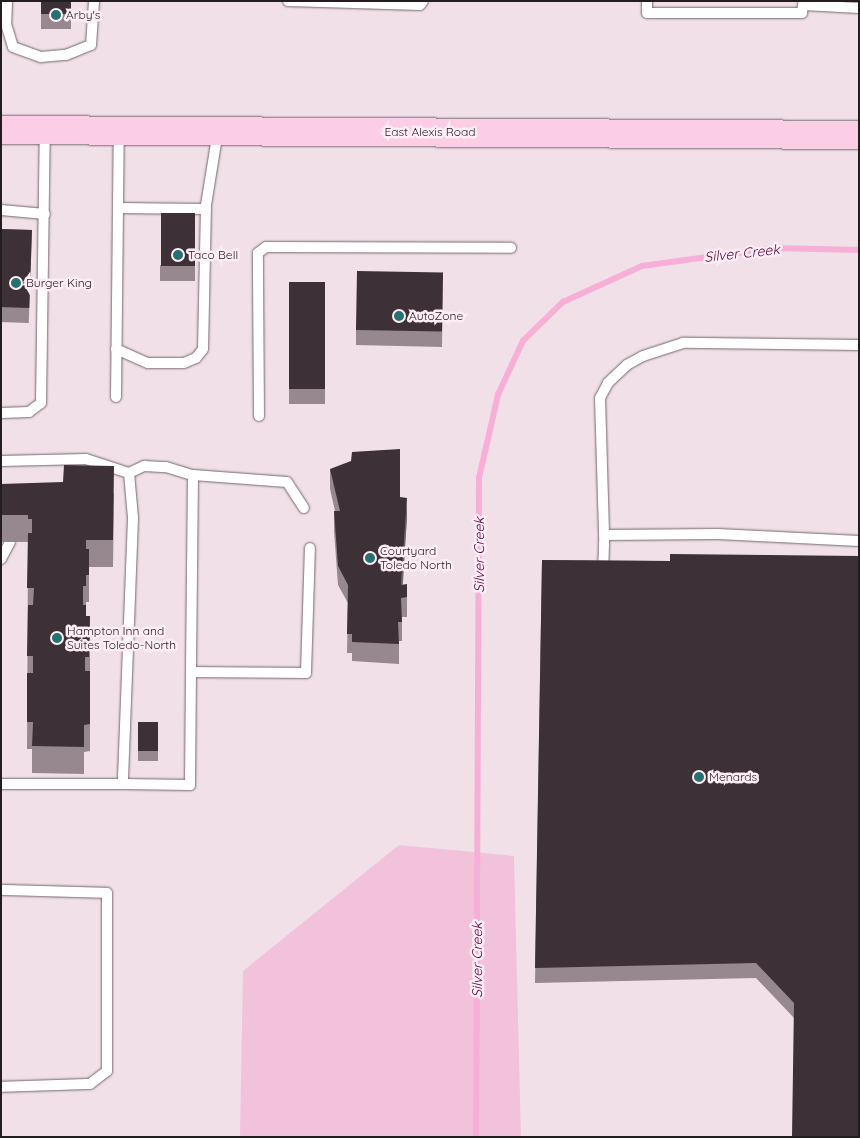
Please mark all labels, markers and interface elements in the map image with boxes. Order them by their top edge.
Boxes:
place label: Arby's [66,8,100,22]
marker: Arby's [50,9,62,21]
street label: East Alexis Road [384,125,476,139]
water label: Silver Creek [703,241,781,265]
place label: Taco Bell [188,248,238,262]
marker: Taco Bell [172,249,184,261]
place label: Burger King [26,276,92,290]
marker: Burger King [10,277,22,289]
place label: AutoZone [409,309,463,323]
marker: AutoZone [393,310,405,322]
water label: Silver Creek [471,517,487,593]
place label: Courtyard Toledo North [380,544,452,572]
marker: Courtyard Toledo North [364,552,376,564]
place label: Hampton Inn and Suites Toledo-North [67,624,176,652]
marker: Hampton Inn and Suites Toledo-North [51,632,63,644]
place label: Menards [709,770,757,784]
marker: Menards [693,771,705,783]
water label: Silver Creek [469,922,485,998]

